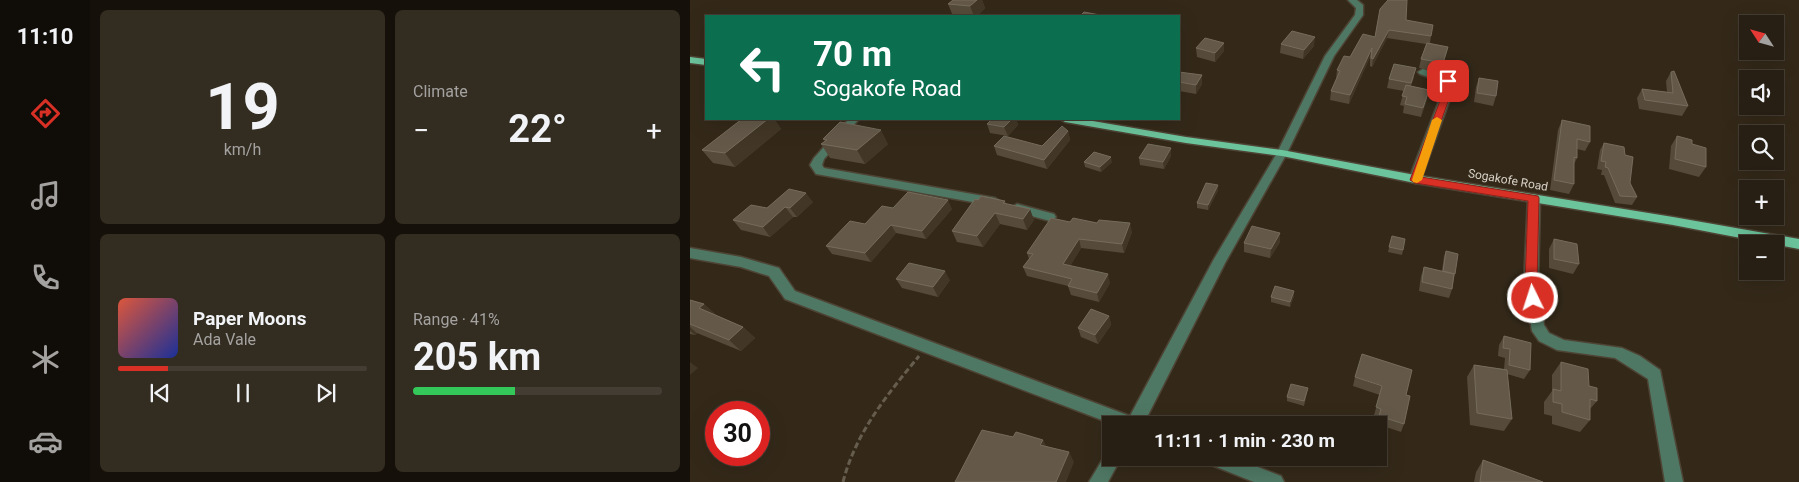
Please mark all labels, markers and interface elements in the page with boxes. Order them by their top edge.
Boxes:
north arrow [1739,15,1784,60]
map controls [1739,15,1784,280]
text: 11:10 [17,24,73,49]
text: 70 m [813,34,892,75]
icon: left [730,35,795,100]
pin [1427,60,1469,102]
icon: arrive [1434,67,1462,95]
text: 19 [205,69,280,145]
button: sound [1739,70,1784,115]
text: Sogakofe Road [813,76,962,101]
text: Climate [413,82,468,101]
icon: directions [28,96,63,131]
text: 22° [508,107,567,151]
text: − [413,114,429,147]
text: + [646,114,662,147]
button: search [1739,125,1784,170]
text: km/h [224,140,261,159]
street label: Sogakofe Road [1467,166,1549,194]
icon: music [28,178,63,213]
button: + [1739,180,1784,225]
button: − [1739,235,1784,280]
icon: phone [28,260,63,295]
position arrow [1506,271,1558,323]
text: Paper Moons [193,307,306,330]
text: Range · 41% [413,310,500,329]
text: Ada Vale [193,330,256,349]
text: 205 km [413,335,541,379]
icon: climate [28,342,63,377]
icon: previous [146,379,174,407]
icon: pause [229,379,257,407]
icon: next [312,379,340,407]
speed limit sign: 30 [705,401,770,466]
icon: car [28,424,63,459]
text: 11:11 · 1 min · 230 m [1154,429,1335,452]

